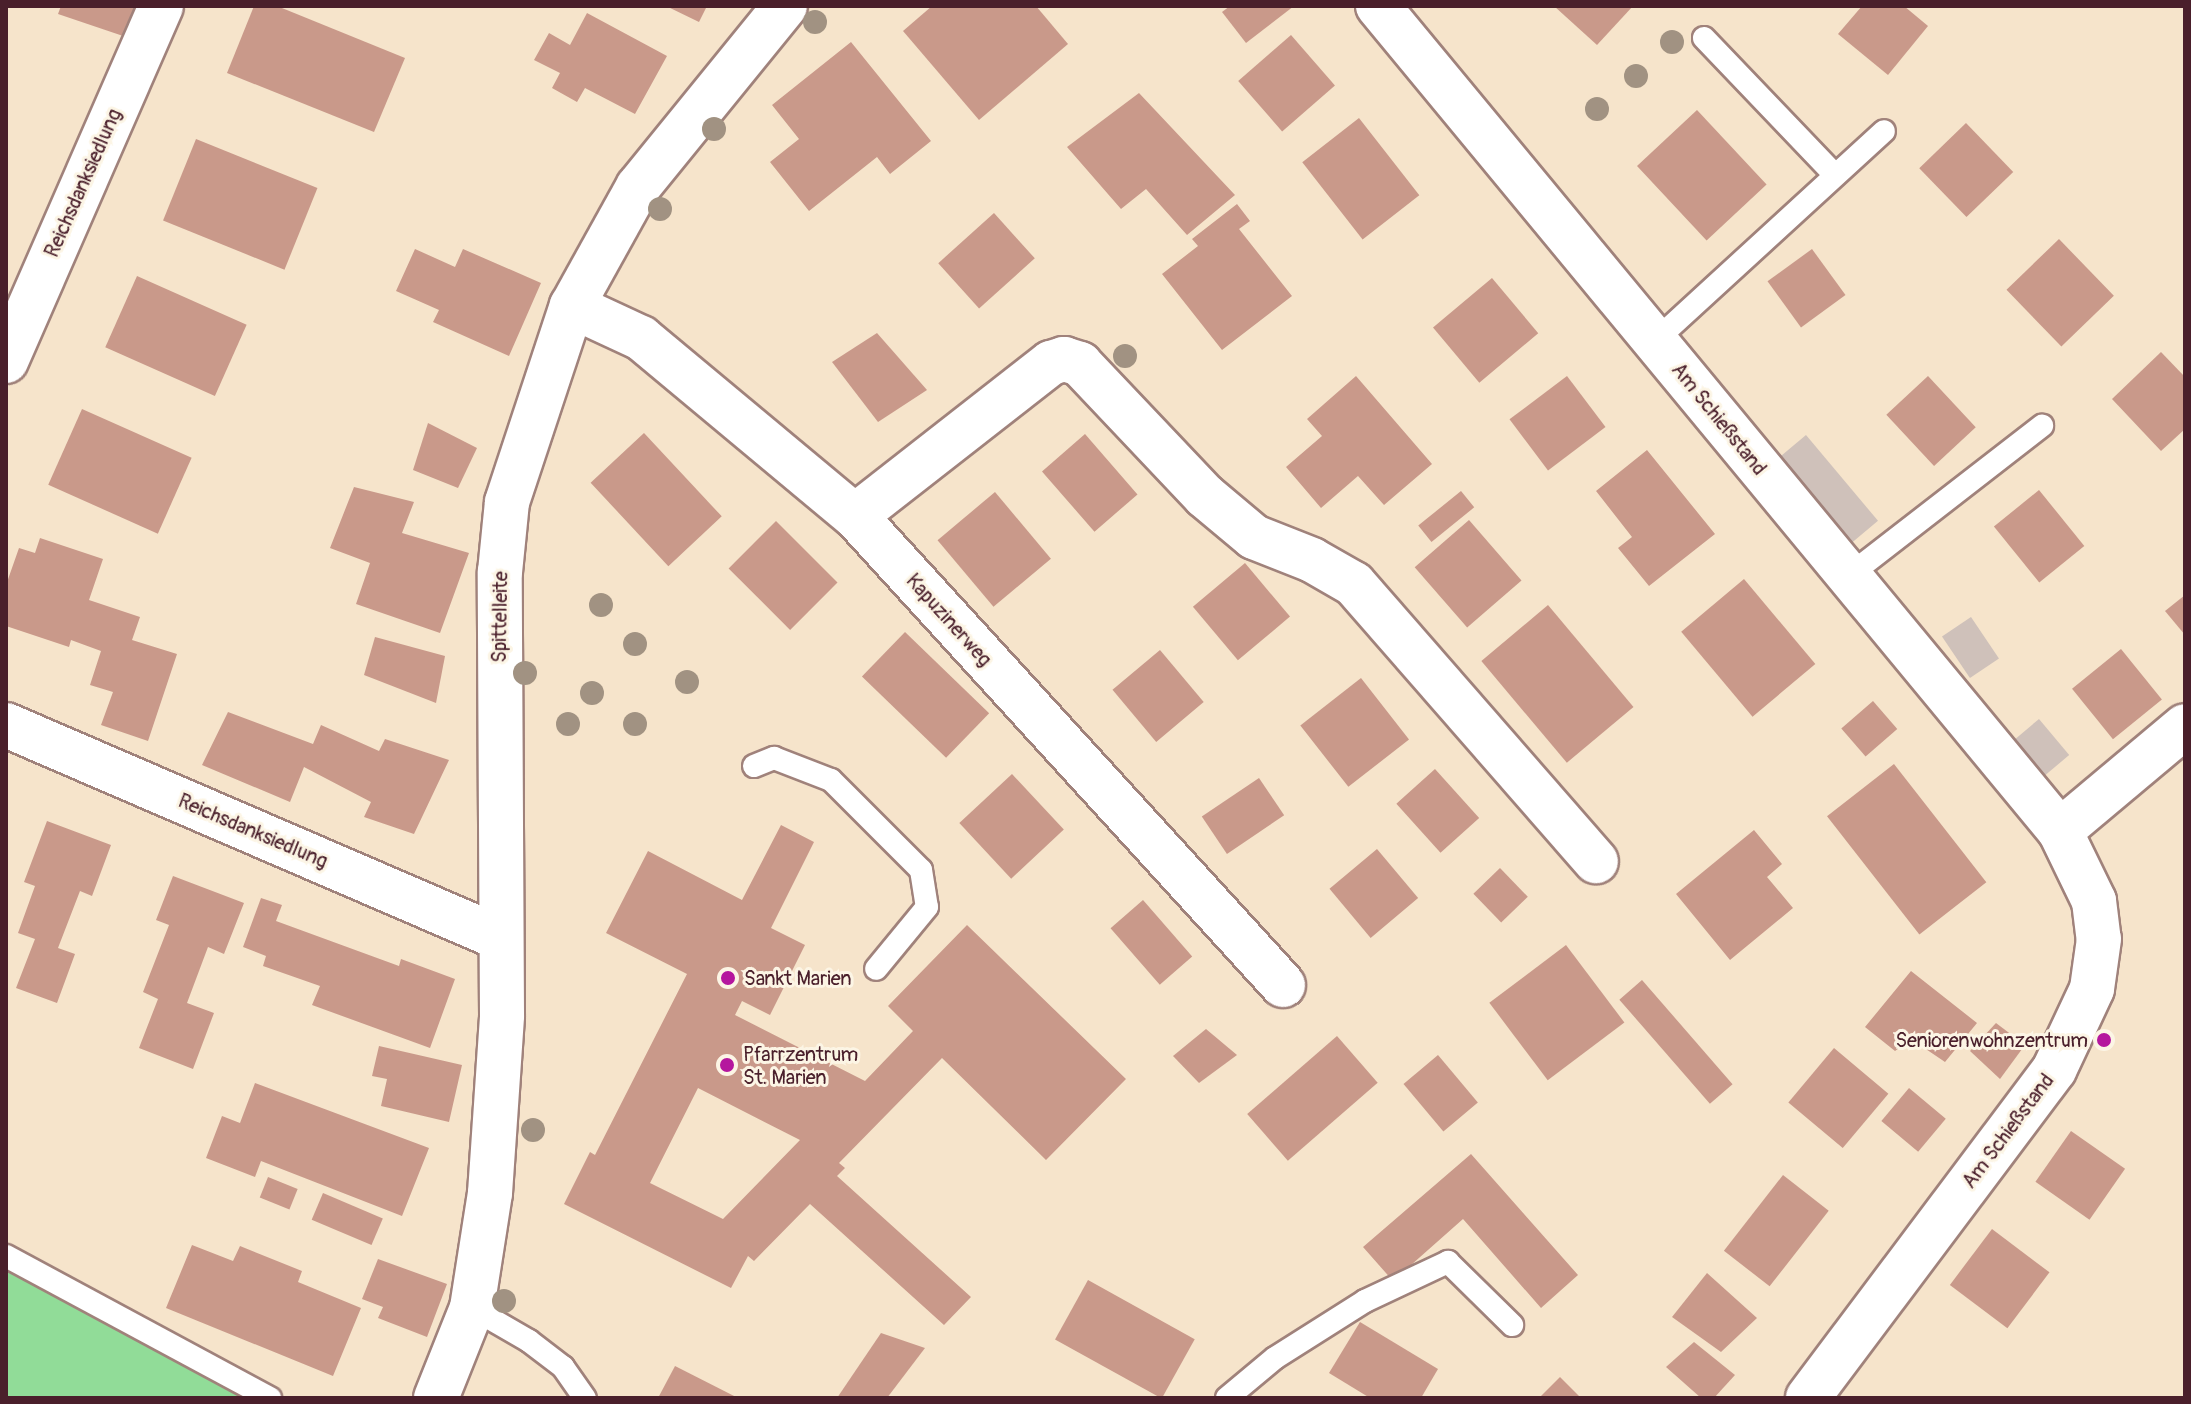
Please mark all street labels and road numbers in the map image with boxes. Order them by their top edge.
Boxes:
street label: Reichsdanksiedlung [39,105,127,261]
street label: Am Schießstand [1666,358,1772,480]
street label: Kapuzinerweg [901,569,997,671]
street label: Spittelleite [487,571,513,663]
street label: Reichsdanksiedlung [175,789,331,873]
street label: Am Schießstand [1957,1069,2059,1193]

